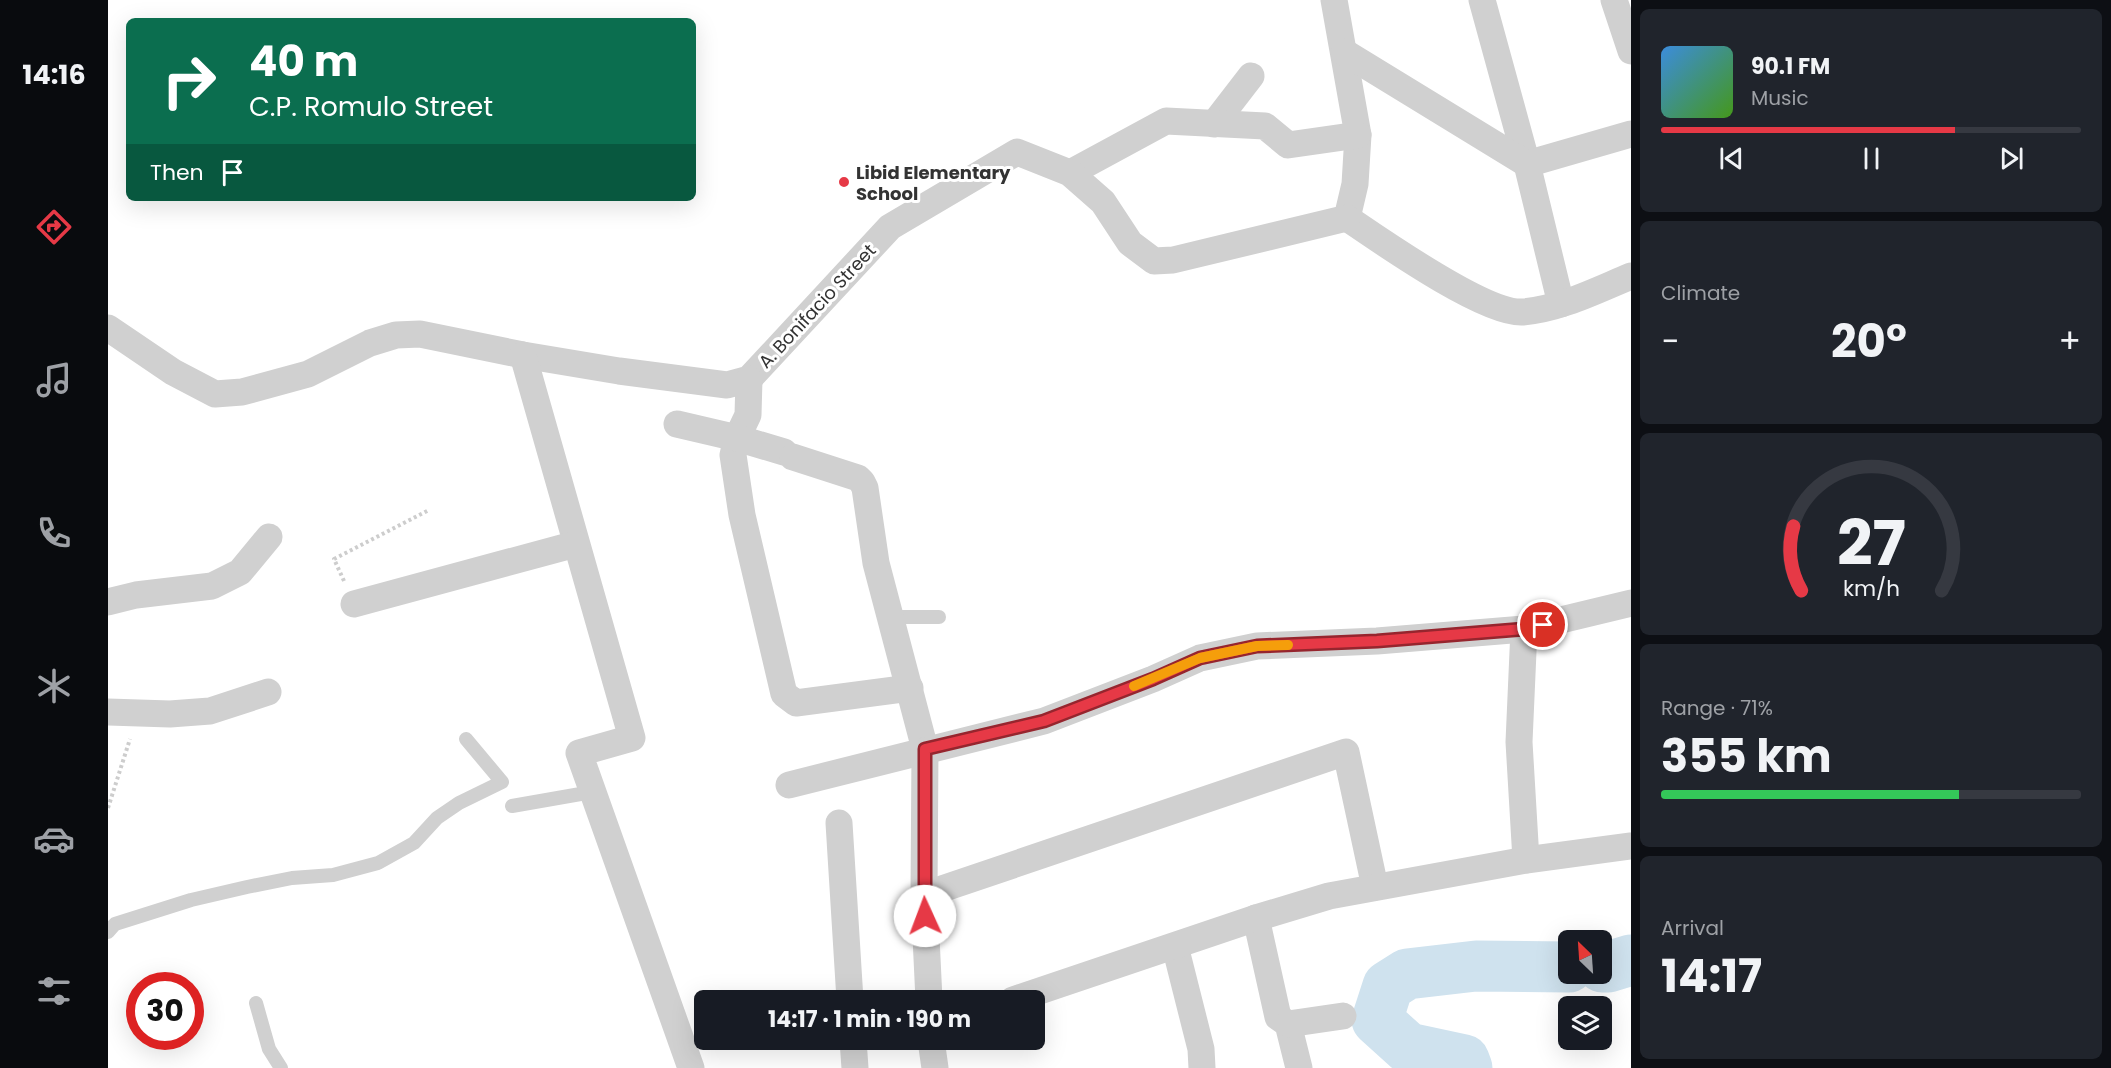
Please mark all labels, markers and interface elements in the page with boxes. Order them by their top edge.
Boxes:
text: 40 m [249,32,358,91]
icon: right [150,42,228,120]
text: 90.1 FM [1751,51,1830,82]
text: 14:16 [22,56,86,93]
text: Music [1751,84,1809,112]
text: C.P. Romulo Street [249,88,493,125]
icon: previous [1715,142,1748,175]
icon: pause [1855,142,1888,175]
icon: next [1995,142,2028,175]
icon: arrive [216,156,249,189]
text: Then [150,157,204,188]
place label: Libid Elementary School [856,160,1011,206]
marker: Libid Elementary School [837,175,851,189]
icon: directions [33,206,75,248]
street label: A. Bonifacio Street [753,238,881,374]
text: Climate [1661,279,1740,307]
text: 20° [1831,310,1907,373]
text: − [1661,318,1679,365]
text: + [2058,318,2081,365]
icon: music [33,359,75,401]
text: 27 [1836,499,1906,587]
icon: phone [33,512,75,554]
text: km/h [1842,573,1900,604]
pin [1517,599,1568,650]
icon: arrive [1526,608,1559,641]
icon: climate [33,665,75,707]
text: Range · 71% [1661,694,1773,722]
text: 355 km [1661,725,1832,788]
icon: car [33,818,75,860]
position arrow [893,884,957,948]
text: Arrival [1661,914,1724,942]
north arrow [1558,930,1612,984]
map controls [1558,930,1612,1050]
text: 14:17 [1661,945,1762,1008]
icon: filters [33,970,75,1012]
speed limit sign: 30 [126,972,204,1050]
button: layers [1558,996,1612,1050]
text: 14:17 · 1 min · 190 m [768,1004,971,1035]

